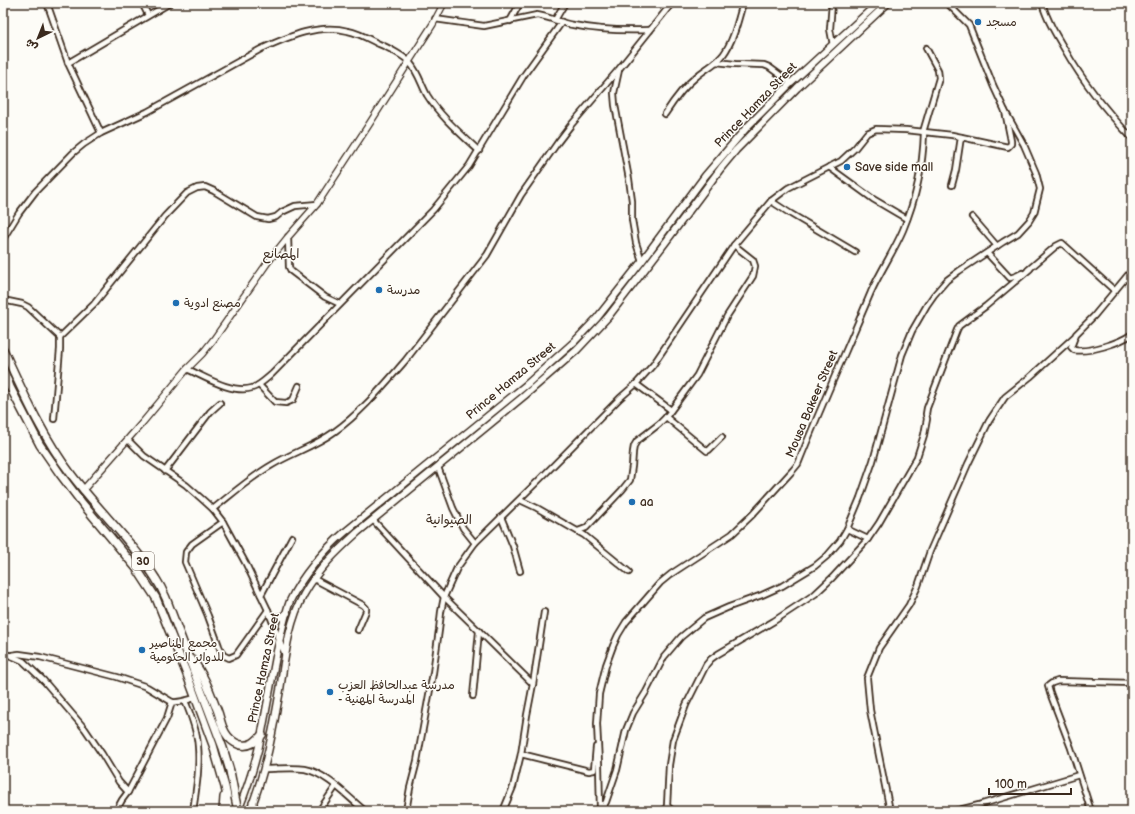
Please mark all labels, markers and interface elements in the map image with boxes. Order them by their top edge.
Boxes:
place label: مسجد [986,15,1017,30]
marker: مسجد [973,17,983,27]
north arrow [18,18,58,58]
text: ش [23,36,40,54]
street label: Prince Hamza Street [712,59,801,151]
place label: Save side mall [855,160,933,175]
marker: Save side mall [842,162,852,172]
district label: المصانع [263,246,299,264]
place label: مدرسة [387,283,420,298]
marker: مدرسة [374,285,384,295]
place label: مصنع ادوية [184,296,241,312]
marker: مصنع ادوية [171,298,181,308]
street label: Prince Hamza Street [463,339,559,423]
street label: Mousa Bakeer Street [783,348,841,460]
place label: aa [640,495,654,510]
marker: aa [627,497,637,507]
district label: الصيوانية [426,512,472,528]
road number: 30 [132,552,154,570]
street label: Prince Hamza Street [245,611,283,724]
place label: مجمع المناصير للدوائر الحكومية [149,636,224,665]
marker: مجمع المناصير للدوائر الحكومية [137,645,147,655]
place label: مدرسة عبدالحافظ العزب - المدرسة المهنية [338,678,455,707]
marker: مدرسة عبدالحافظ العزب - المدرسة المهنية [325,687,335,697]
scale bar [989,770,1071,796]
text: 100 m [995,777,1027,792]

